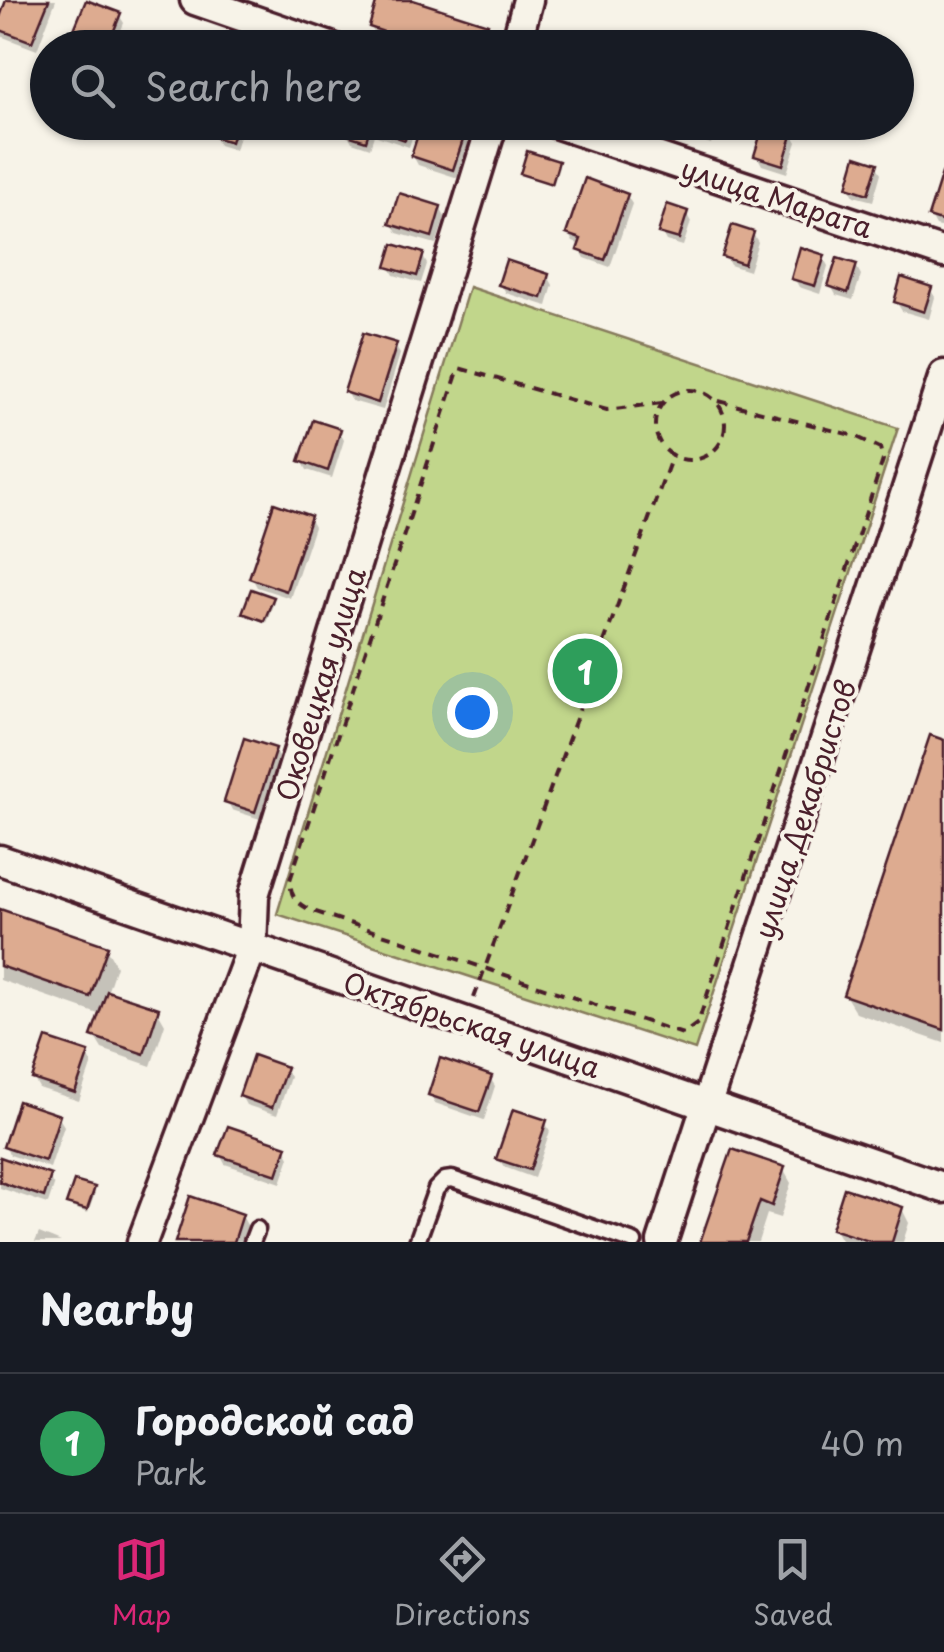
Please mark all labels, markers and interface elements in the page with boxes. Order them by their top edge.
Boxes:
search box [30,30,914,140]
text: Search here [145,57,362,114]
icon: search [65,58,120,113]
street label: улица Марата [676,146,879,248]
street label: Оковецкая улица [264,561,376,806]
pin: 1 [552,634,618,708]
street label: улица Декабристов [742,674,866,944]
your location [447,687,498,738]
street label: Октябрьская улица [338,960,607,1088]
text: Nearby [40,1276,194,1339]
text: Городской сад [135,1391,414,1448]
text: 1 [65,1419,80,1467]
text: 40 m [820,1419,904,1467]
text: Park [135,1448,207,1496]
tab: Map [111,1532,171,1635]
tab: Directions [394,1532,530,1635]
tab: Saved [753,1532,833,1635]

